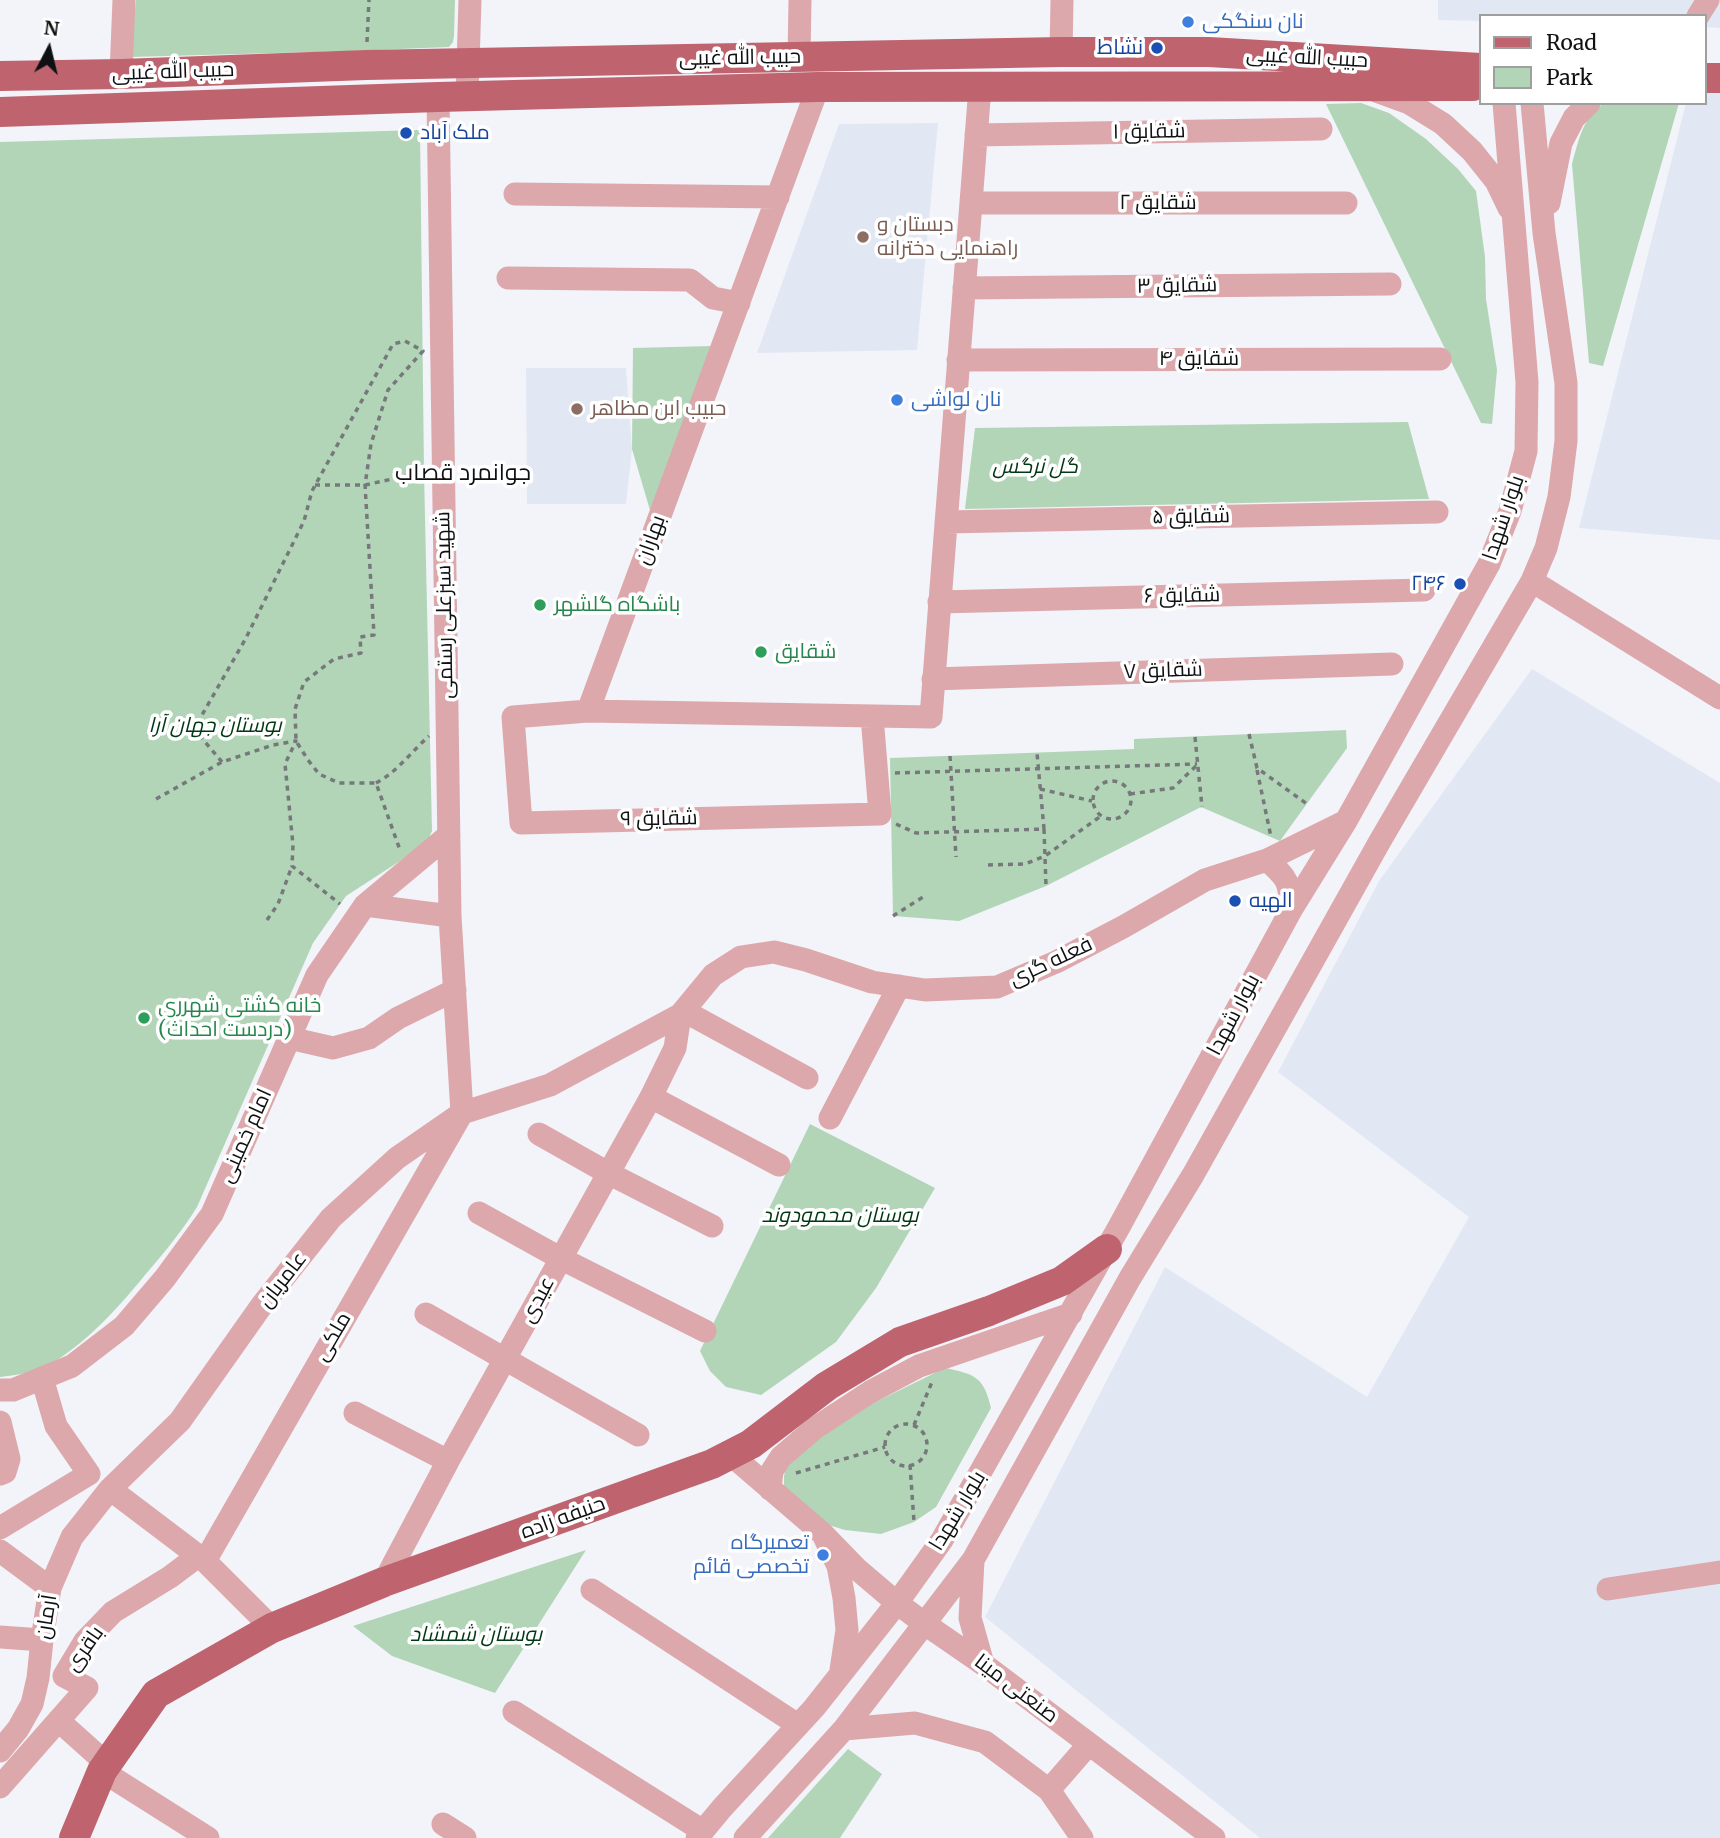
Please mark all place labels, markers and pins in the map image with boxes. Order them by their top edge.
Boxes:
place label: نان سنگکی [1202,9,1304,35]
marker: نان سنگکی [1180,14,1196,30]
place label: نشاط [1097,35,1143,61]
marker: نشاط [1149,40,1165,56]
place label: ملک آباد [420,120,490,146]
marker: ملک آباد [398,125,414,141]
place label: دبستان و راهنمایی دخترانه [877,212,1018,262]
marker: دبستان و راهنمایی دخترانه [855,229,871,245]
place label: نان لواشی [911,387,1001,413]
marker: نان لواشی [889,392,905,408]
place label: حبیب ابن مظاهر [591,396,726,422]
marker: حبیب ابن مظاهر [569,401,585,417]
place label: ۲۴۶ [1411,571,1446,597]
marker: ۲۴۶ [1452,576,1468,592]
place label: باشگاه گلشهر [554,592,680,618]
marker: باشگاه گلشهر [532,597,548,613]
place label: شقایق [775,639,836,665]
marker: شقایق [753,644,769,660]
place label: الهیه [1249,888,1293,914]
marker: الهیه [1227,893,1243,909]
place label: خانه کشتی شهرری (دردست احداث) [158,993,321,1043]
marker: خانه کشتی شهرری (دردست احداث) [136,1010,152,1026]
place label: تعمیرگاه تخصصی قائم [693,1530,809,1580]
marker: تعمیرگاه تخصصی قائم [815,1547,831,1563]

